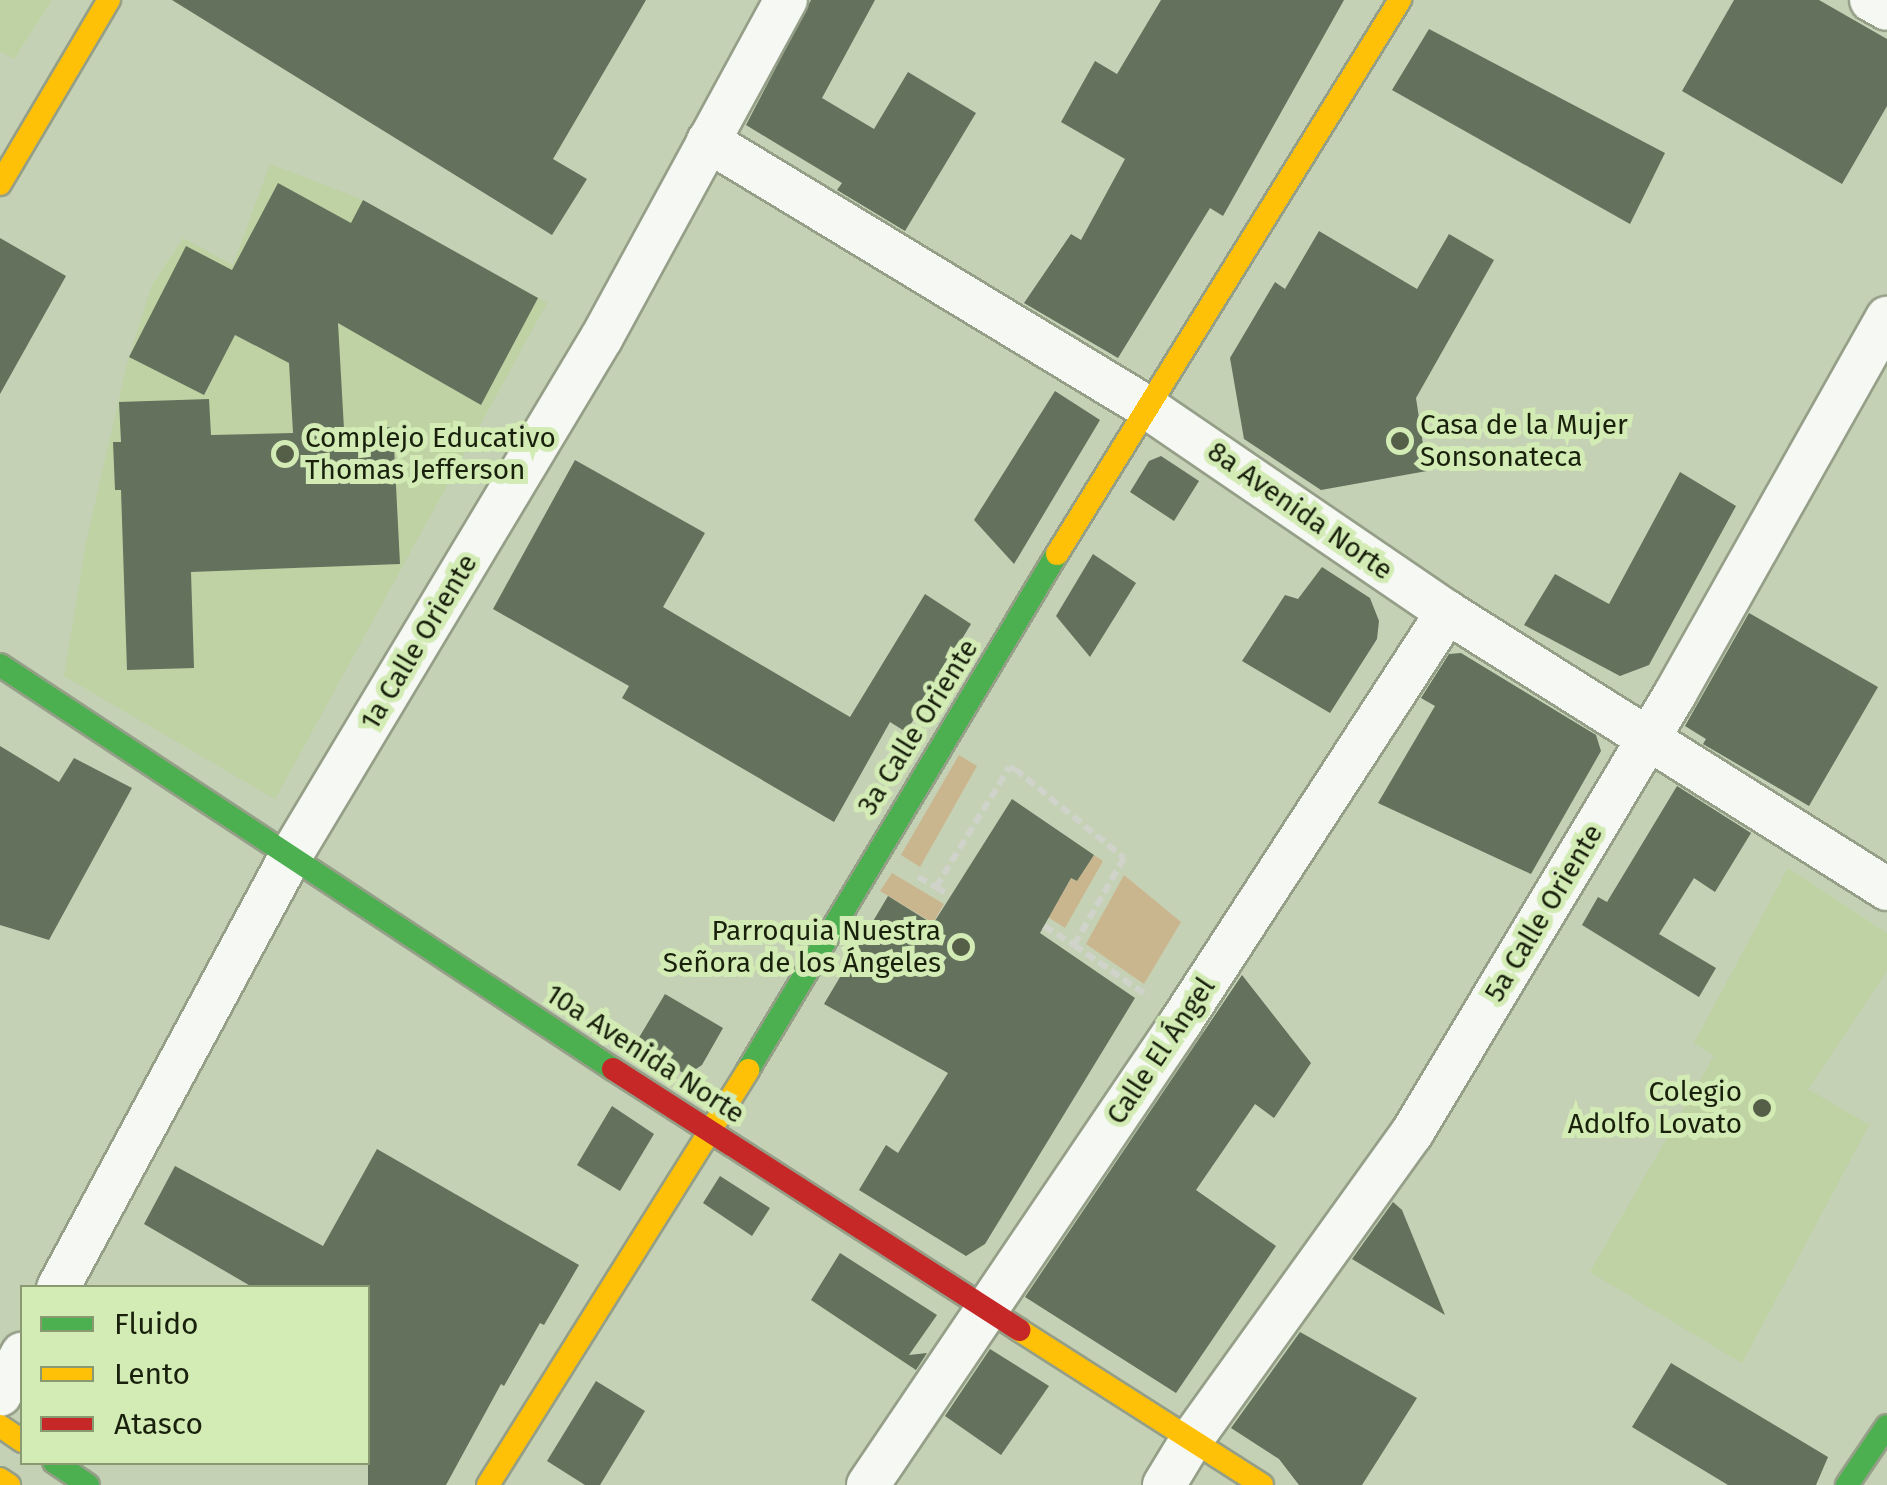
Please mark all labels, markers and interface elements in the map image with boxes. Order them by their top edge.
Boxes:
place label: Casa de la Mujer Sonsonateca [1420,408,1628,474]
place label: Complejo Educativo Thomas Jefferson [305,421,556,487]
marker: Casa de la Mujer Sonsonateca [1389,430,1411,452]
street label: 8a Avenida Norte [1201,435,1399,587]
marker: Complejo Educativo Thomas Jefferson [274,443,296,465]
street label: 1a Calle Oriente [353,548,485,736]
street label: 3a Calle Oriente [851,633,985,821]
street label: 5a Calle Oriente [1478,818,1610,1008]
place label: Parroquia Nuestra Señora de los Ángeles [663,914,941,980]
marker: Parroquia Nuestra Señora de los Ángeles [950,936,972,958]
street label: Calle El Ángel [1100,971,1222,1131]
street label: 10a Avenida Norte [539,977,751,1131]
place label: Colegio Adolfo Lovato [1568,1075,1742,1141]
marker: Colegio Adolfo Lovato [1751,1097,1773,1119]
legend [20,1285,370,1465]
text: Fluido [114,1306,199,1342]
text: Lento [114,1356,190,1392]
text: Atasco [114,1406,203,1442]

